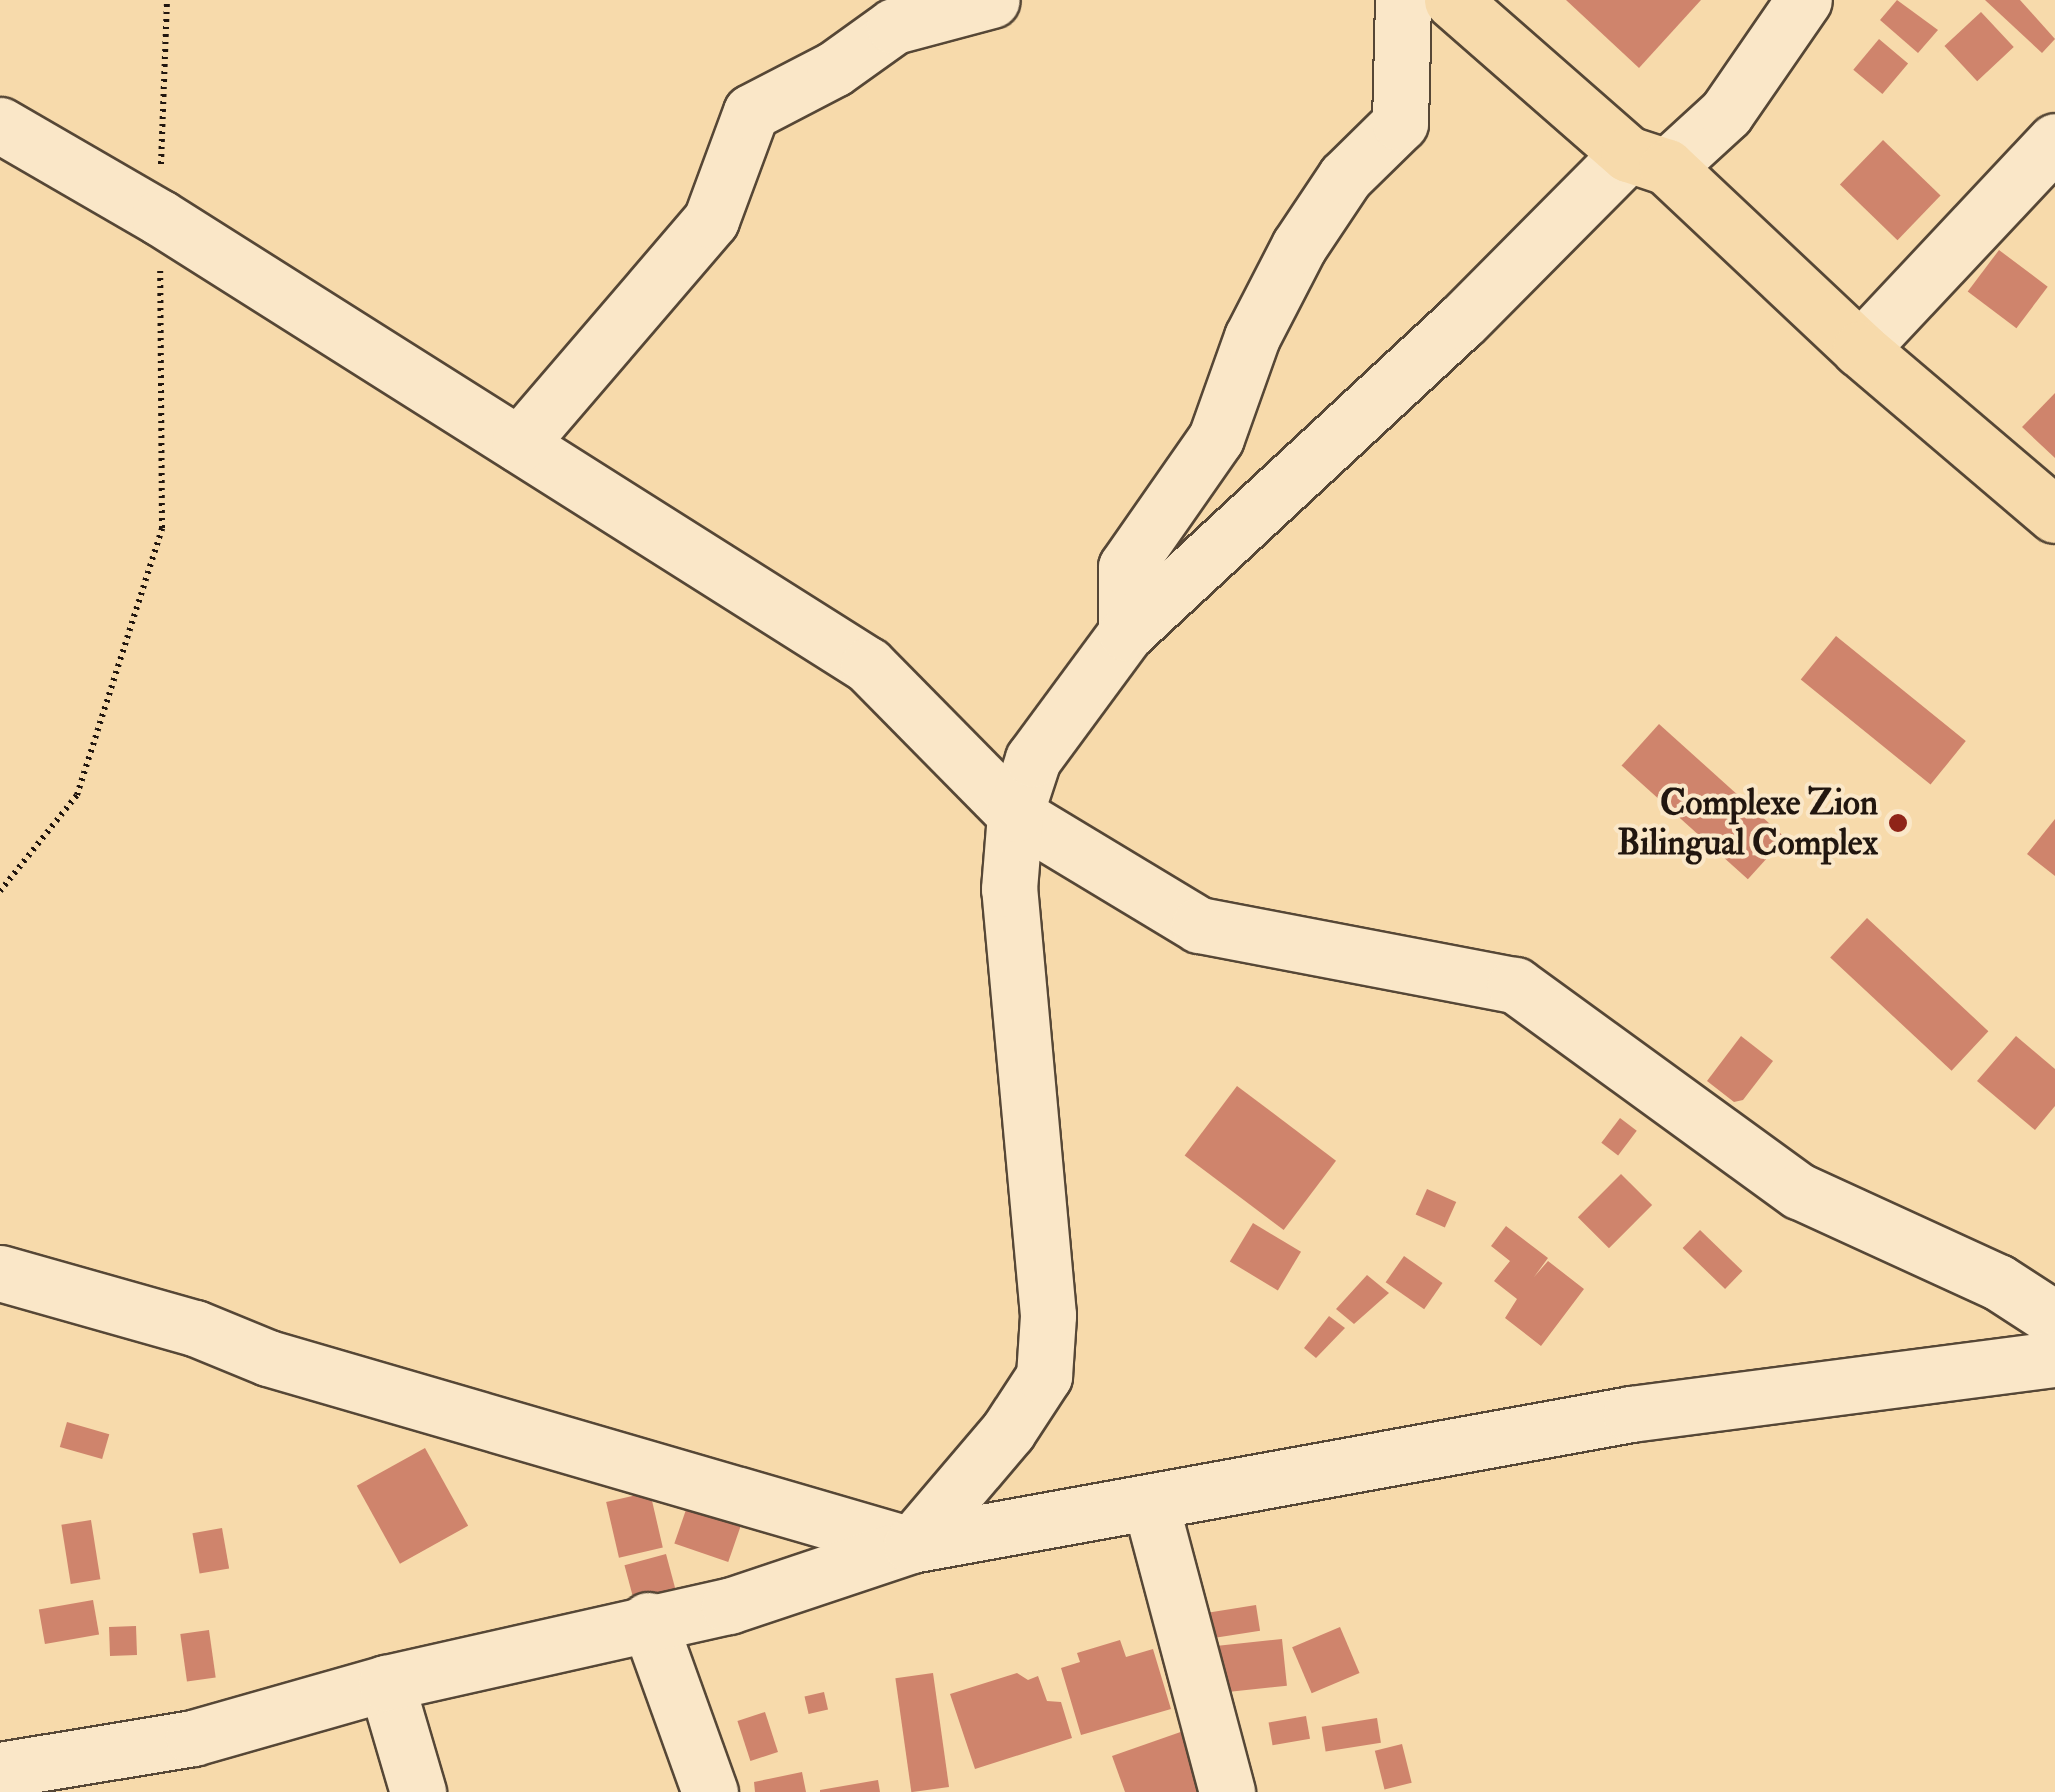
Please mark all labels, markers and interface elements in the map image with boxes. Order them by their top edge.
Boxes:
place label: Complexe Zion Bilingual Complex [1617,782,1878,864]
marker: Complexe Zion Bilingual Complex [1887,812,1909,834]

